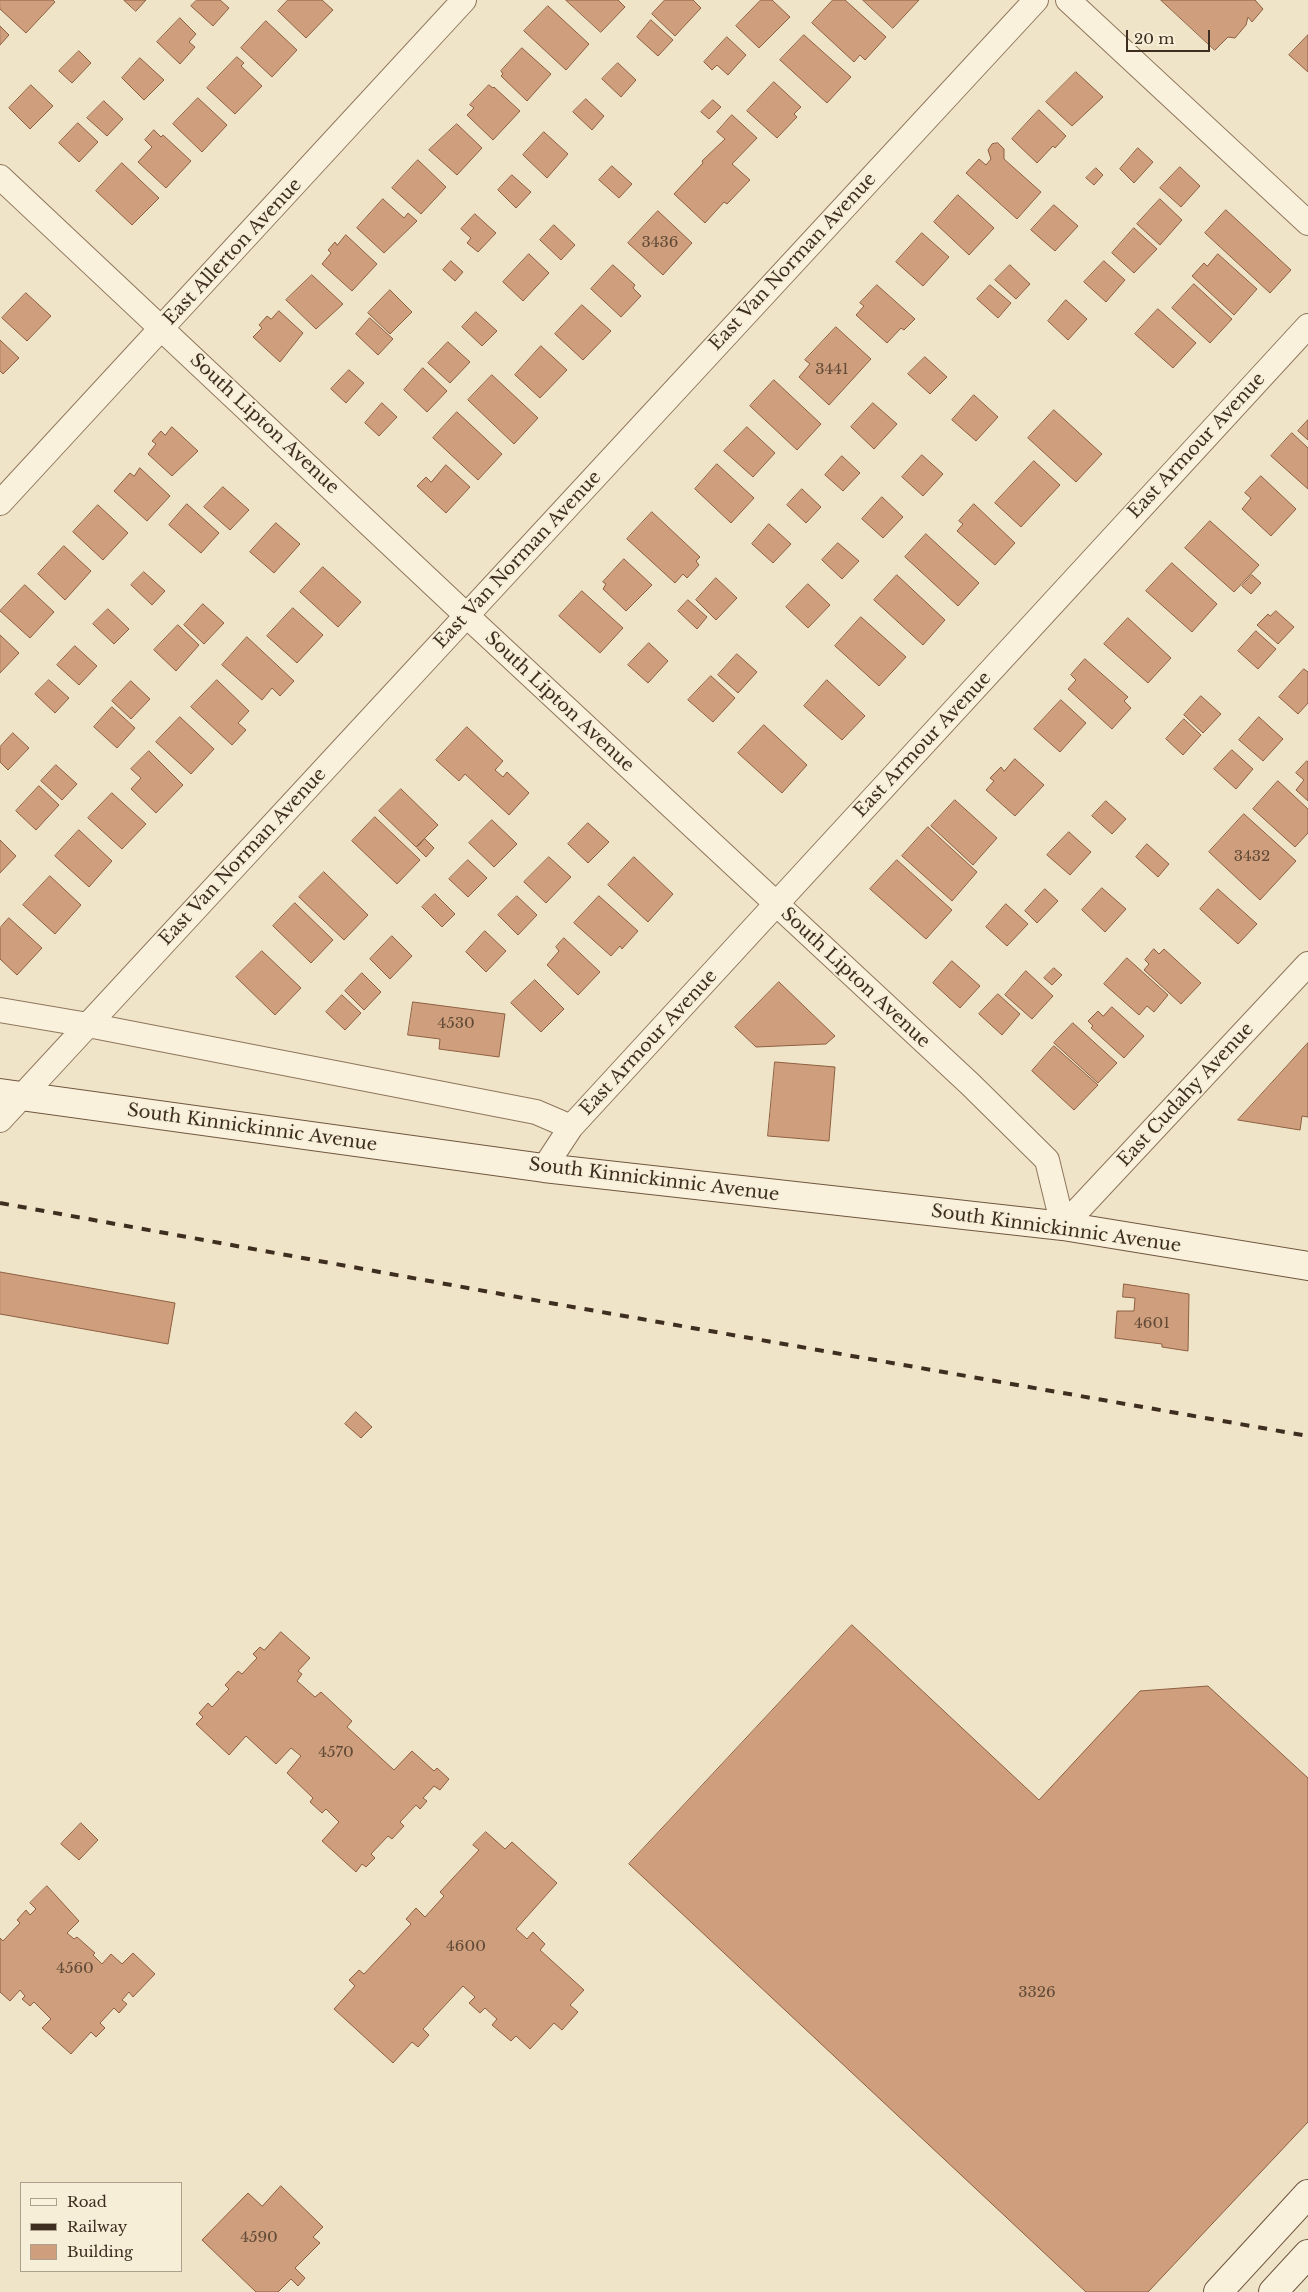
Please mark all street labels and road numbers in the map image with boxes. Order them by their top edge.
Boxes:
street label: East Van Norman Avenue [705,169,881,355]
street label: East Allerton Avenue [160,174,306,330]
street label: South Lipton Avenue [185,349,343,499]
street label: East Armour Avenue [1124,369,1270,523]
street label: East Van Norman Avenue [430,467,606,653]
street label: South Lipton Avenue [480,627,638,777]
street label: East Armour Avenue [850,668,996,822]
street label: East Van Norman Avenue [155,764,331,950]
street label: South Lipton Avenue [776,903,934,1053]
street label: East Armour Avenue [576,966,722,1120]
street label: East Cudahy Avenue [1114,1019,1258,1171]
street label: South Kinnickinnic Avenue [126,1100,378,1156]
street label: South Kinnickinnic Avenue [528,1154,780,1206]
street label: South Kinnickinnic Avenue [930,1201,1182,1257]

